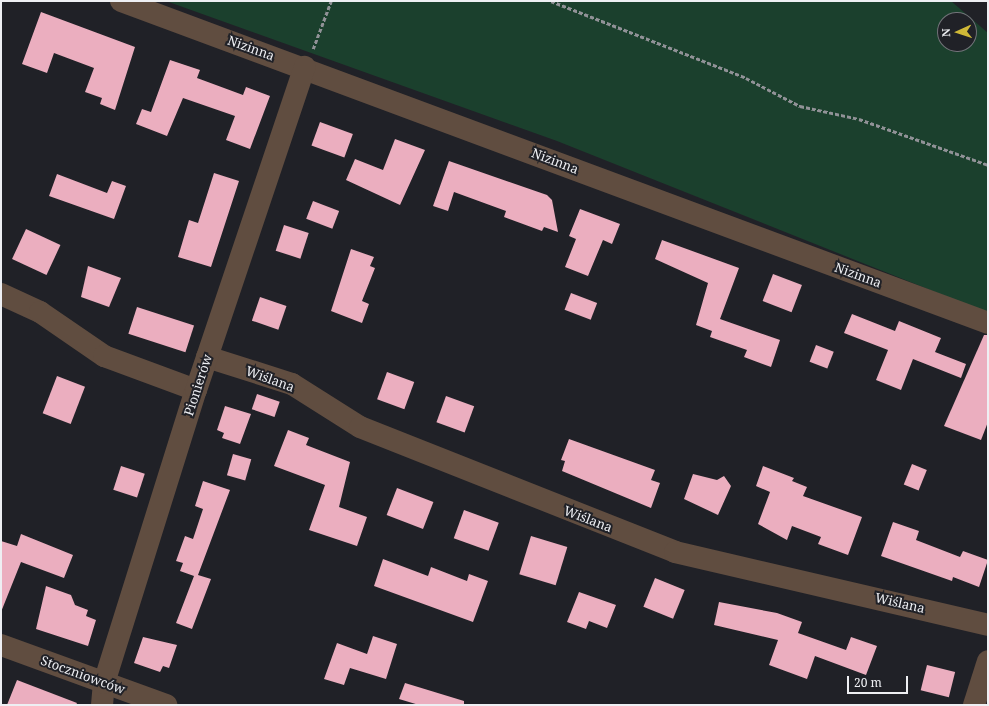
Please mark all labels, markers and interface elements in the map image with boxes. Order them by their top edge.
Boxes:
north arrow [937,12,977,52]
text: N [938,28,953,37]
street label: Nizinna [225,32,277,64]
street label: Nizinna [529,145,581,177]
street label: Nizinna [832,259,884,291]
street label: Pionierów [181,352,215,418]
street label: Wiślana [244,363,296,395]
street label: Wiślana [562,503,614,535]
street label: Wiślana [874,590,926,616]
street label: Stoczniowców [39,653,127,697]
scale bar [849,668,910,694]
text: 20 m [854,674,882,691]

